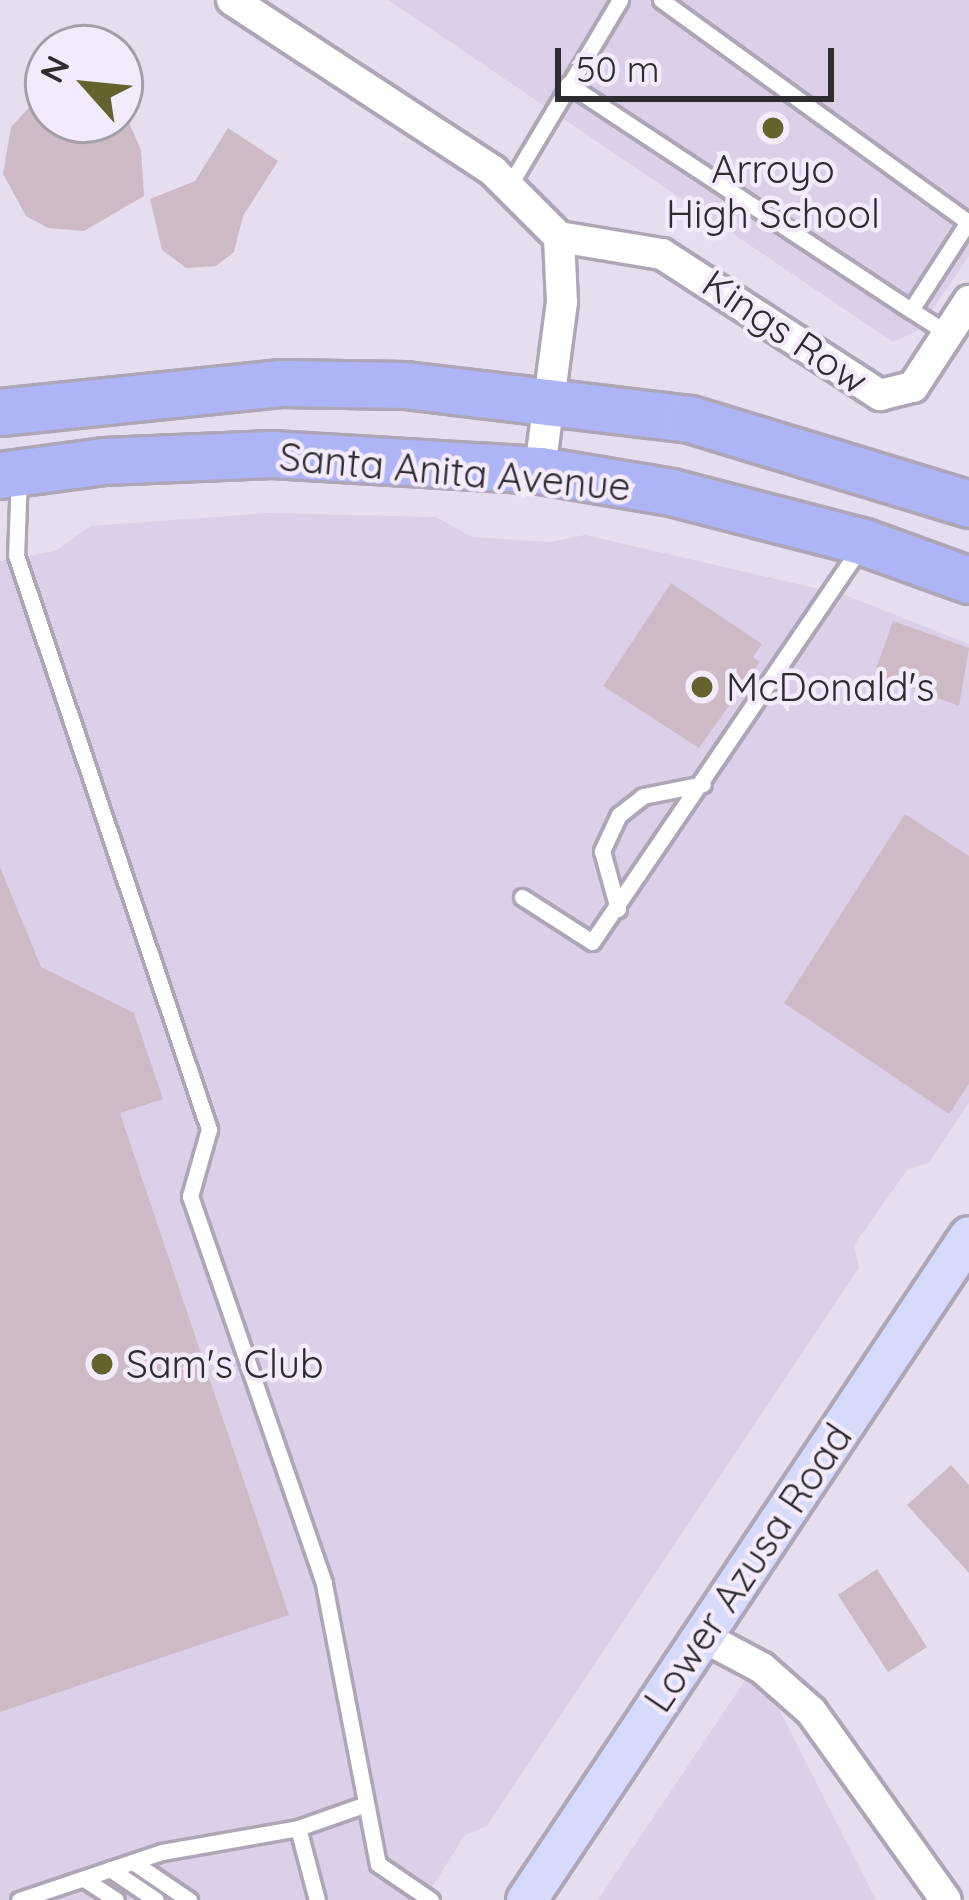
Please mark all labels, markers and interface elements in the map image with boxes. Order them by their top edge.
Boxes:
north arrow [24,24,144,144]
scale bar [561,24,840,98]
text: 50 m [576,46,660,91]
text: N [30,49,78,89]
marker: Arroyo High School [760,115,786,141]
place label: Arroyo High School [666,147,880,238]
street label: Kings Row [694,260,876,404]
street label: Santa Anita Avenue [277,433,633,511]
place label: McDonald's [726,664,935,710]
marker: McDonald's [689,674,715,700]
place label: Sam's Club [126,1341,324,1387]
marker: Sam's Club [89,1351,115,1377]
street label: Lower Azusa Road [634,1415,862,1721]

